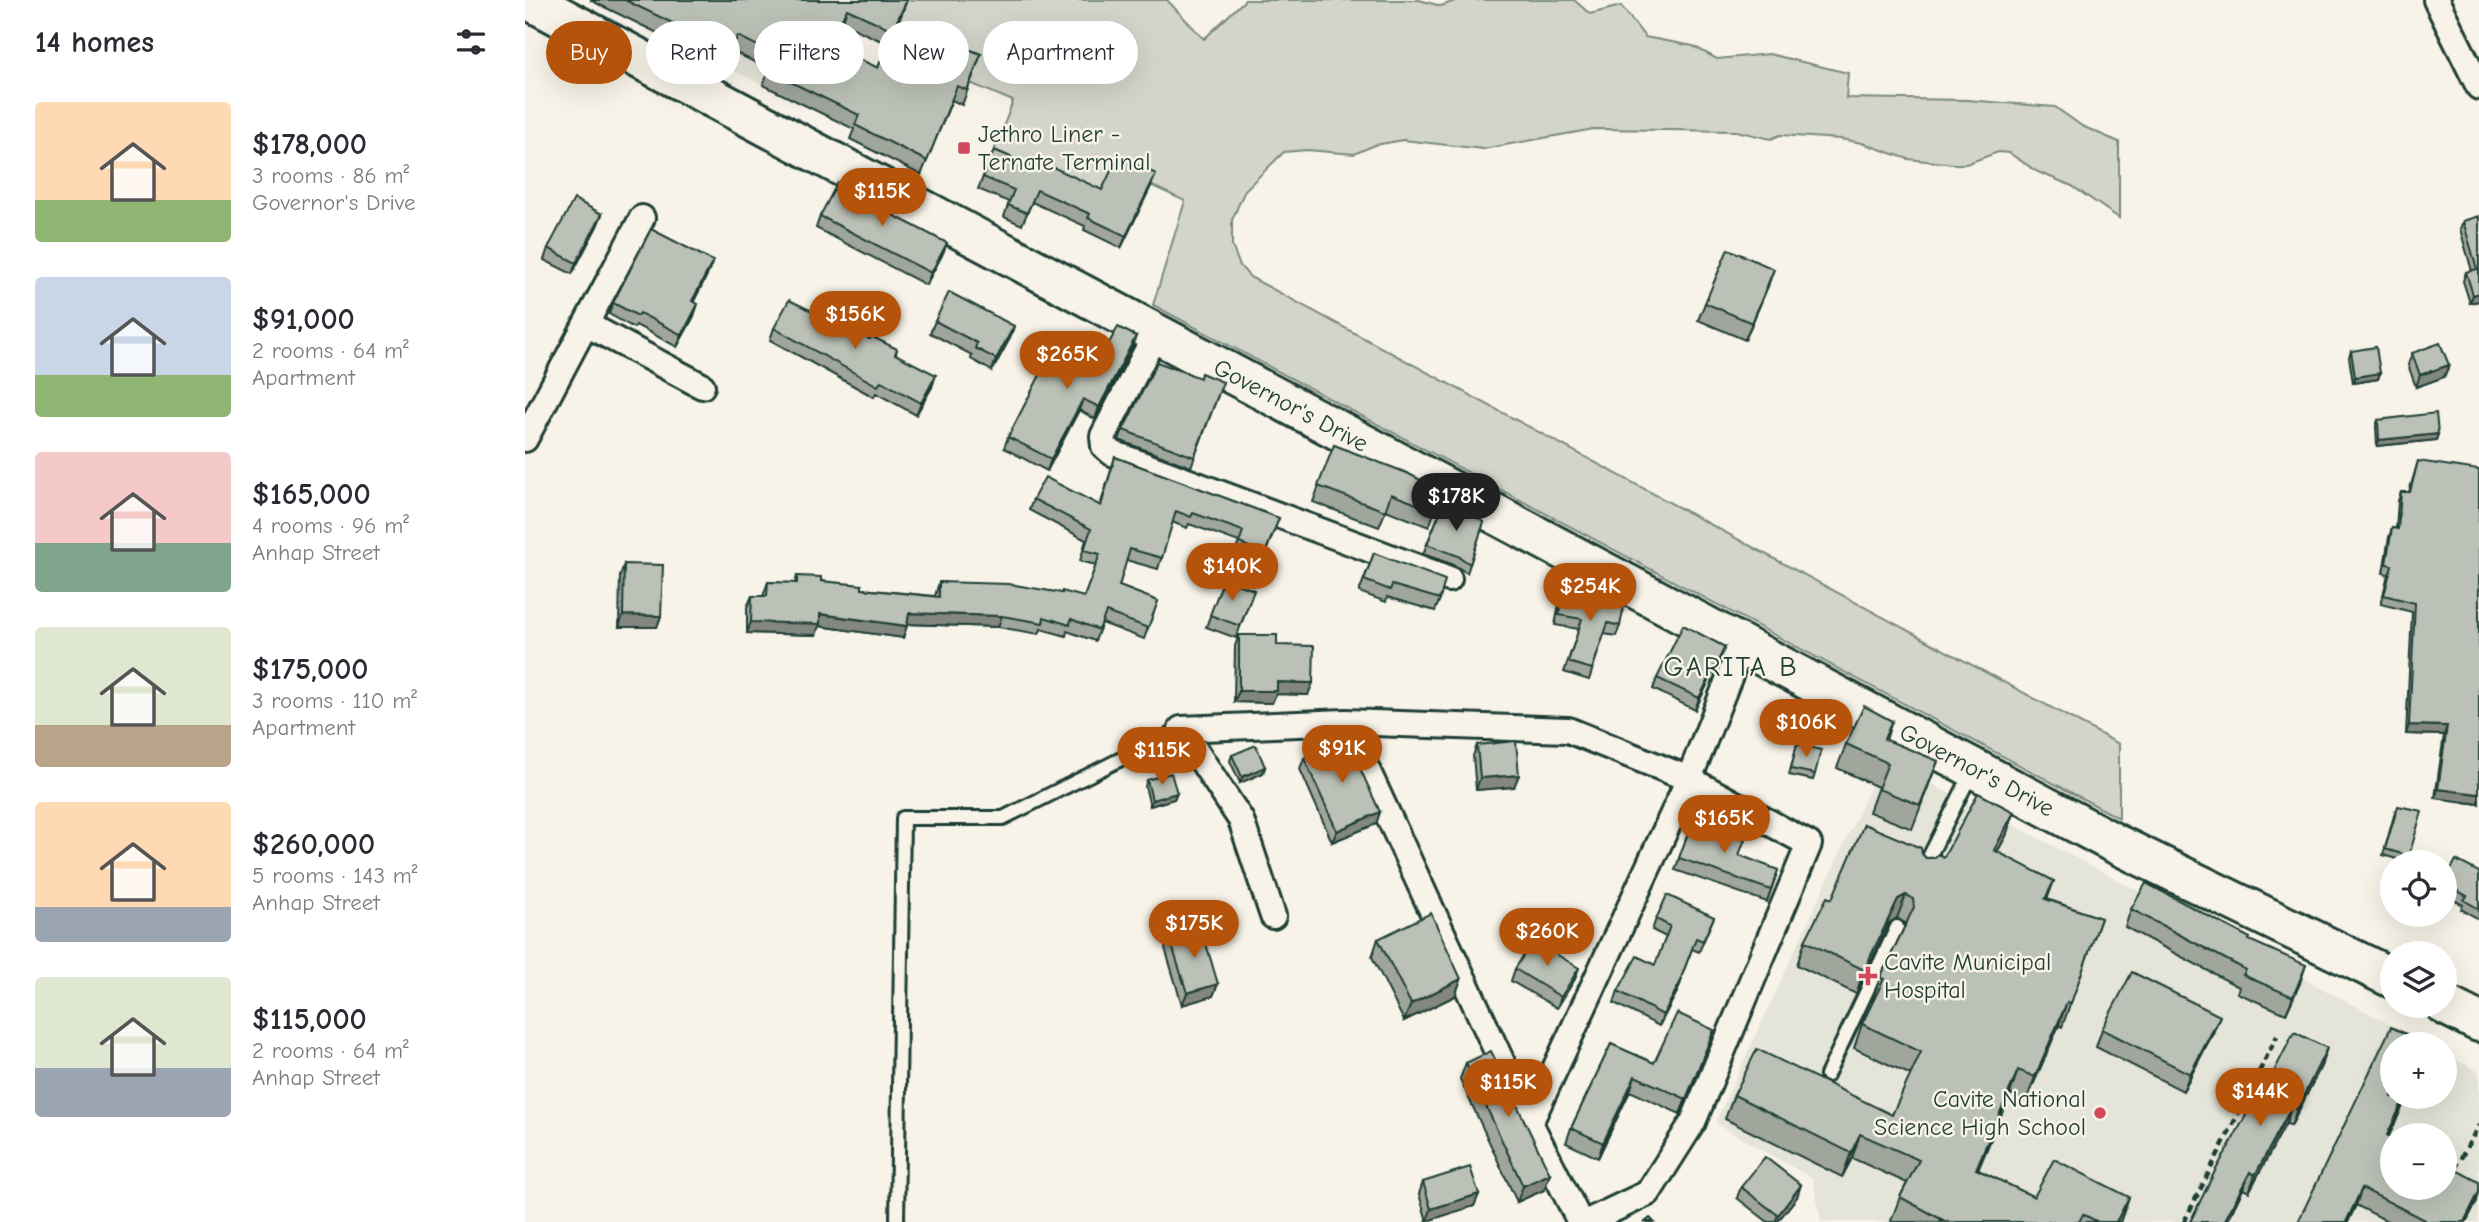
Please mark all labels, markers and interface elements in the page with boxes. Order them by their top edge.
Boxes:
chip: Buy [546,21,632,84]
chip: Rent [646,21,740,84]
chip: Filters [754,21,864,84]
chip: New [878,21,969,84]
chip: Apartment [983,21,1138,84]
icon: filters [452,23,490,61]
text: 14 homes [35,25,154,60]
place label: Jethro Liner - Ternate Terminal [978,120,1150,176]
text: $178,000 [252,127,367,162]
icon: home [91,130,175,214]
marker: Jethro Liner - Ternate Terminal [956,140,972,156]
text: 3 rooms · 86 m² [252,162,409,189]
pin: $115K [833,168,931,228]
text: $115K [853,177,911,204]
text: Governor's Drive [252,189,415,216]
pin: $156K [806,292,904,351]
text: $156K [825,300,885,327]
text: $91,000 [252,302,355,337]
icon: home [91,305,175,389]
pin: $265K [1018,332,1116,391]
text: 2 rooms · 64 m² [252,337,409,364]
text: $265K [1036,340,1098,367]
street label: Governor's Drive [1209,353,1373,458]
text: Apartment [252,364,355,391]
pin: $178K [1407,474,1505,533]
text: $165,000 [252,477,371,512]
icon: home [91,480,175,564]
text: $178K [1427,482,1485,509]
text: 4 rooms · 96 m² [252,512,409,539]
text: Anhap Street [252,539,380,566]
pin: $140K [1183,544,1281,603]
text: $140K [1202,552,1262,579]
pin: $254K [1541,564,1639,623]
text: $254K [1559,572,1621,599]
district label: GARITA B [1663,651,1799,683]
text: $175,000 [252,652,369,687]
icon: home [91,655,175,739]
text: 3 rooms · 110 m² [252,687,417,714]
pin: $106K [1757,700,1855,759]
text: $106K [1775,708,1837,735]
text: Apartment [252,714,355,741]
street label: Governor's Drive [1895,718,2059,823]
pin: $91K [1301,726,1383,785]
pin: $115K [1113,728,1211,787]
text: $91K [1318,734,1366,761]
text: $115K [1133,736,1191,763]
pin: $165K [1675,796,1773,855]
text: $165K [1694,804,1754,831]
text: $260,000 [252,827,375,862]
icon: home [91,830,175,914]
map controls [2380,850,2457,1200]
button: locate [2380,850,2457,927]
text: 5 rooms · 143 m² [252,862,418,889]
text: Anhap Street [252,889,380,916]
pin: $175K [1145,900,1243,960]
pin: $260K [1498,908,1596,968]
text: $175K [1165,909,1223,936]
text: $260K [1515,917,1579,944]
button: layers [2380,941,2457,1018]
place label: Cavite Municipal Hospital [1884,948,2051,1004]
marker: Cavite Municipal Hospital [1858,966,1878,986]
text: $115,000 [252,1002,367,1037]
icon: home [91,1005,175,1089]
button: + [2380,1032,2457,1109]
text: 2 rooms · 64 m² [252,1037,409,1064]
pin: $115K [1459,1060,1557,1119]
text: Anhap Street [252,1064,380,1091]
text: $115K [1479,1068,1537,1095]
pin: $144K [2211,1068,2309,1128]
text: $144K [2231,1077,2289,1104]
place label: Cavite National Science High School [1874,1085,2086,1141]
marker: Cavite National Science High School [2092,1105,2108,1121]
button: − [2380,1123,2457,1200]

